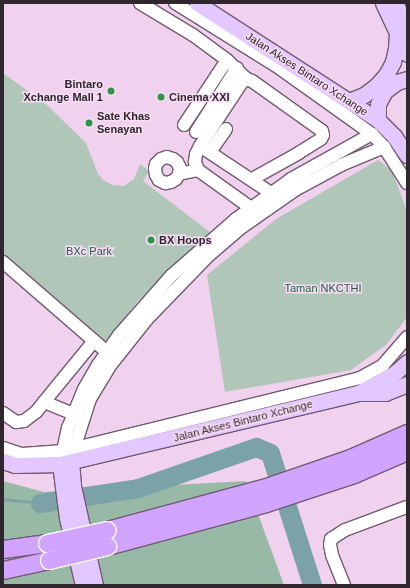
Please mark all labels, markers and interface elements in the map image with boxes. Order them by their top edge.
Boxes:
street label: Jalan Akses Bintaro Xchange [243,29,371,119]
place label: Bintaro Xchange Mall 1 [24,78,103,104]
marker: Bintaro Xchange Mall 1 [106,86,116,96]
place label: Cinema XXI [169,90,230,104]
marker: Cinema XXI [156,92,166,102]
place label: Sate Khas Senayan [97,110,150,136]
marker: Sate Khas Senayan [84,118,94,128]
place label: BX Hoops [159,233,212,247]
marker: BX Hoops [146,235,156,245]
park label: BXc Park [66,244,112,258]
park label: Taman NKCTHI [284,281,362,295]
street label: Jalan Akses Bintaro Xchange [172,397,314,445]

